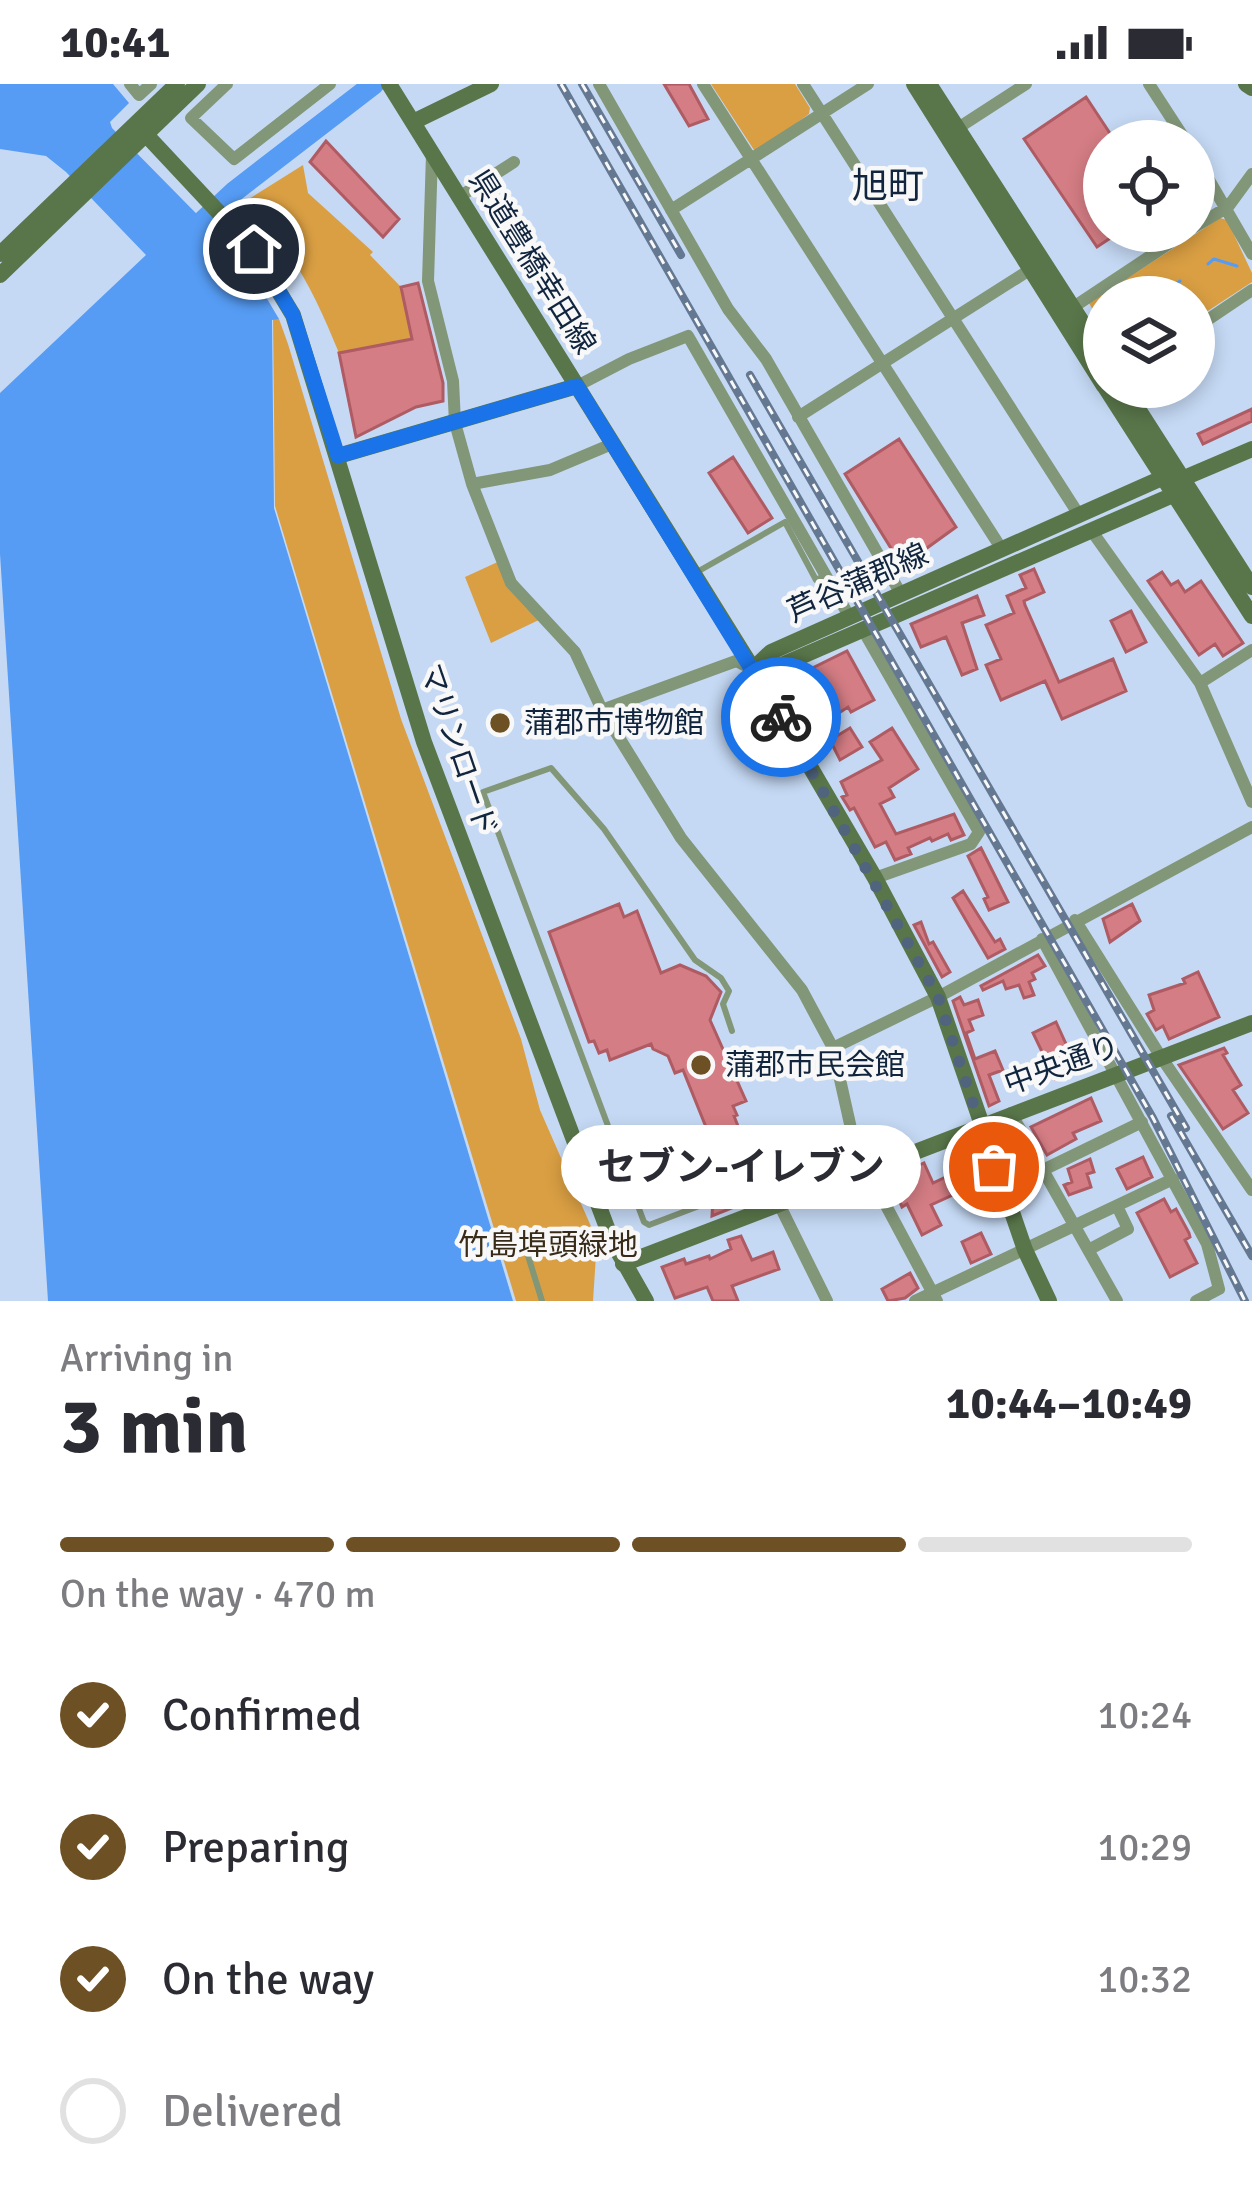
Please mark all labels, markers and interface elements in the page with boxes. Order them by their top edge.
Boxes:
text: 10:41 [60,15,170,70]
map controls [1083,120,1215,408]
button: locate [1083,120,1215,252]
street label: 県道豊橋幸田線 [461,163,603,361]
district label: 旭町 [852,164,924,209]
pin [203,198,305,300]
icon: home [221,216,287,282]
button: layers [1083,276,1215,408]
street label: 芦谷蒲郡線 [782,536,934,630]
courier [721,657,841,777]
street label: マリンロード [411,659,505,841]
icon: bike [748,684,814,750]
place label: 蒲郡市博物館 [524,705,704,742]
marker: 蒲郡市博物館 [487,710,513,736]
street label: 中央通り [999,1027,1125,1103]
place label: 蒲郡市民会館 [725,1047,905,1084]
marker: 蒲郡市民会館 [688,1052,714,1078]
pin [943,1116,1045,1218]
callout: セブン-イレブン [562,1125,922,1209]
icon: bag [961,1134,1027,1200]
text: セブン-イレブン [597,1143,885,1191]
park label: 竹島埠頭緑地 [458,1227,638,1264]
text: Arriving in [60,1334,234,1382]
text: 10:44–10:49 [946,1376,1192,1431]
text: 3 min [60,1379,248,1475]
text: On the way · 470 m [60,1570,376,1618]
icon: check [60,1682,126,1748]
text: Confirmed [162,1688,362,1743]
text: 10:24 [1097,1691,1192,1739]
icon: check [60,1814,126,1880]
text: Preparing [162,1820,350,1875]
text: 10:29 [1097,1823,1192,1871]
icon: check [60,1946,126,2012]
text: On the way [162,1952,374,2007]
text: 10:32 [1097,1955,1192,2003]
text: Delivered [162,2084,343,2139]

